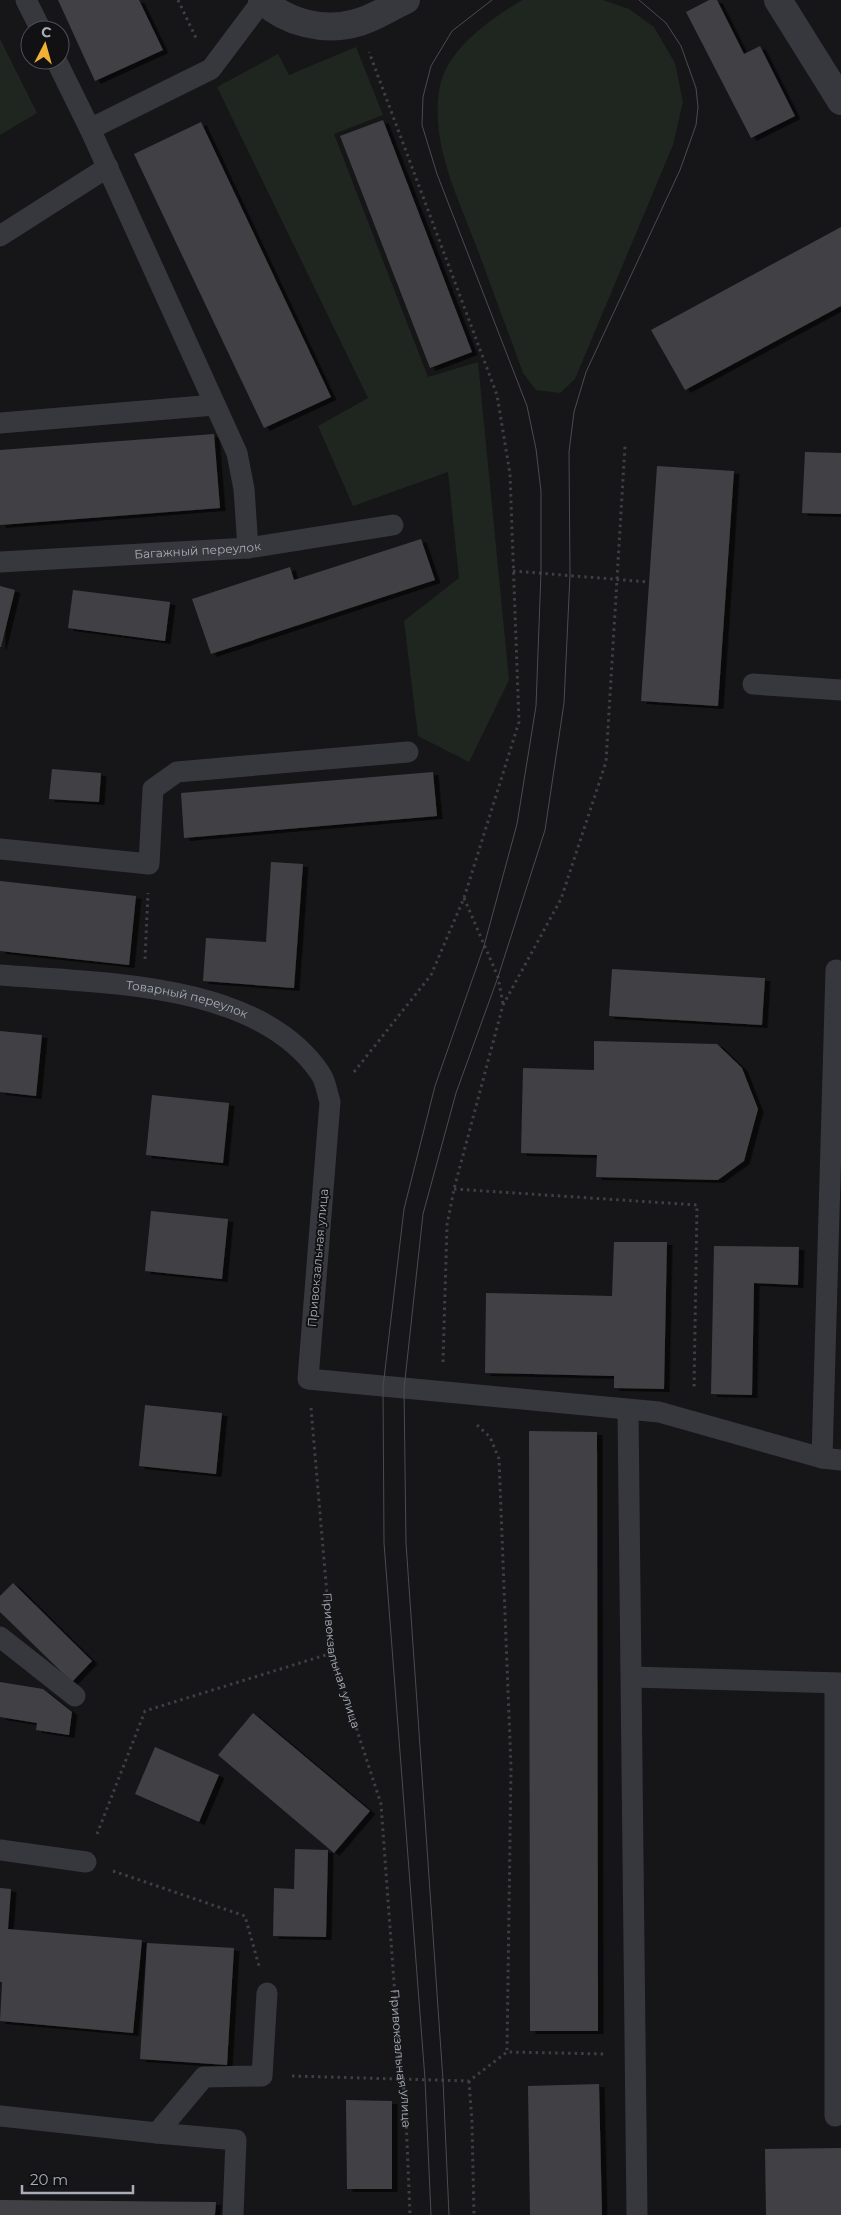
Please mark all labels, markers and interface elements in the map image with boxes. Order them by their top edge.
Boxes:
north arrow [20,20,70,70]
text: С [40,23,52,42]
street label: Багажный переулок [134,538,262,561]
street label: Товарный переулок [125,977,250,1021]
street label: Привокзальная улица [304,1188,331,1328]
street label: Привокзальная улица [320,1592,364,1730]
street label: Привокзальная улица [388,1989,414,2128]
scale bar [22,2162,134,2194]
text: 20 m [30,2170,68,2189]

